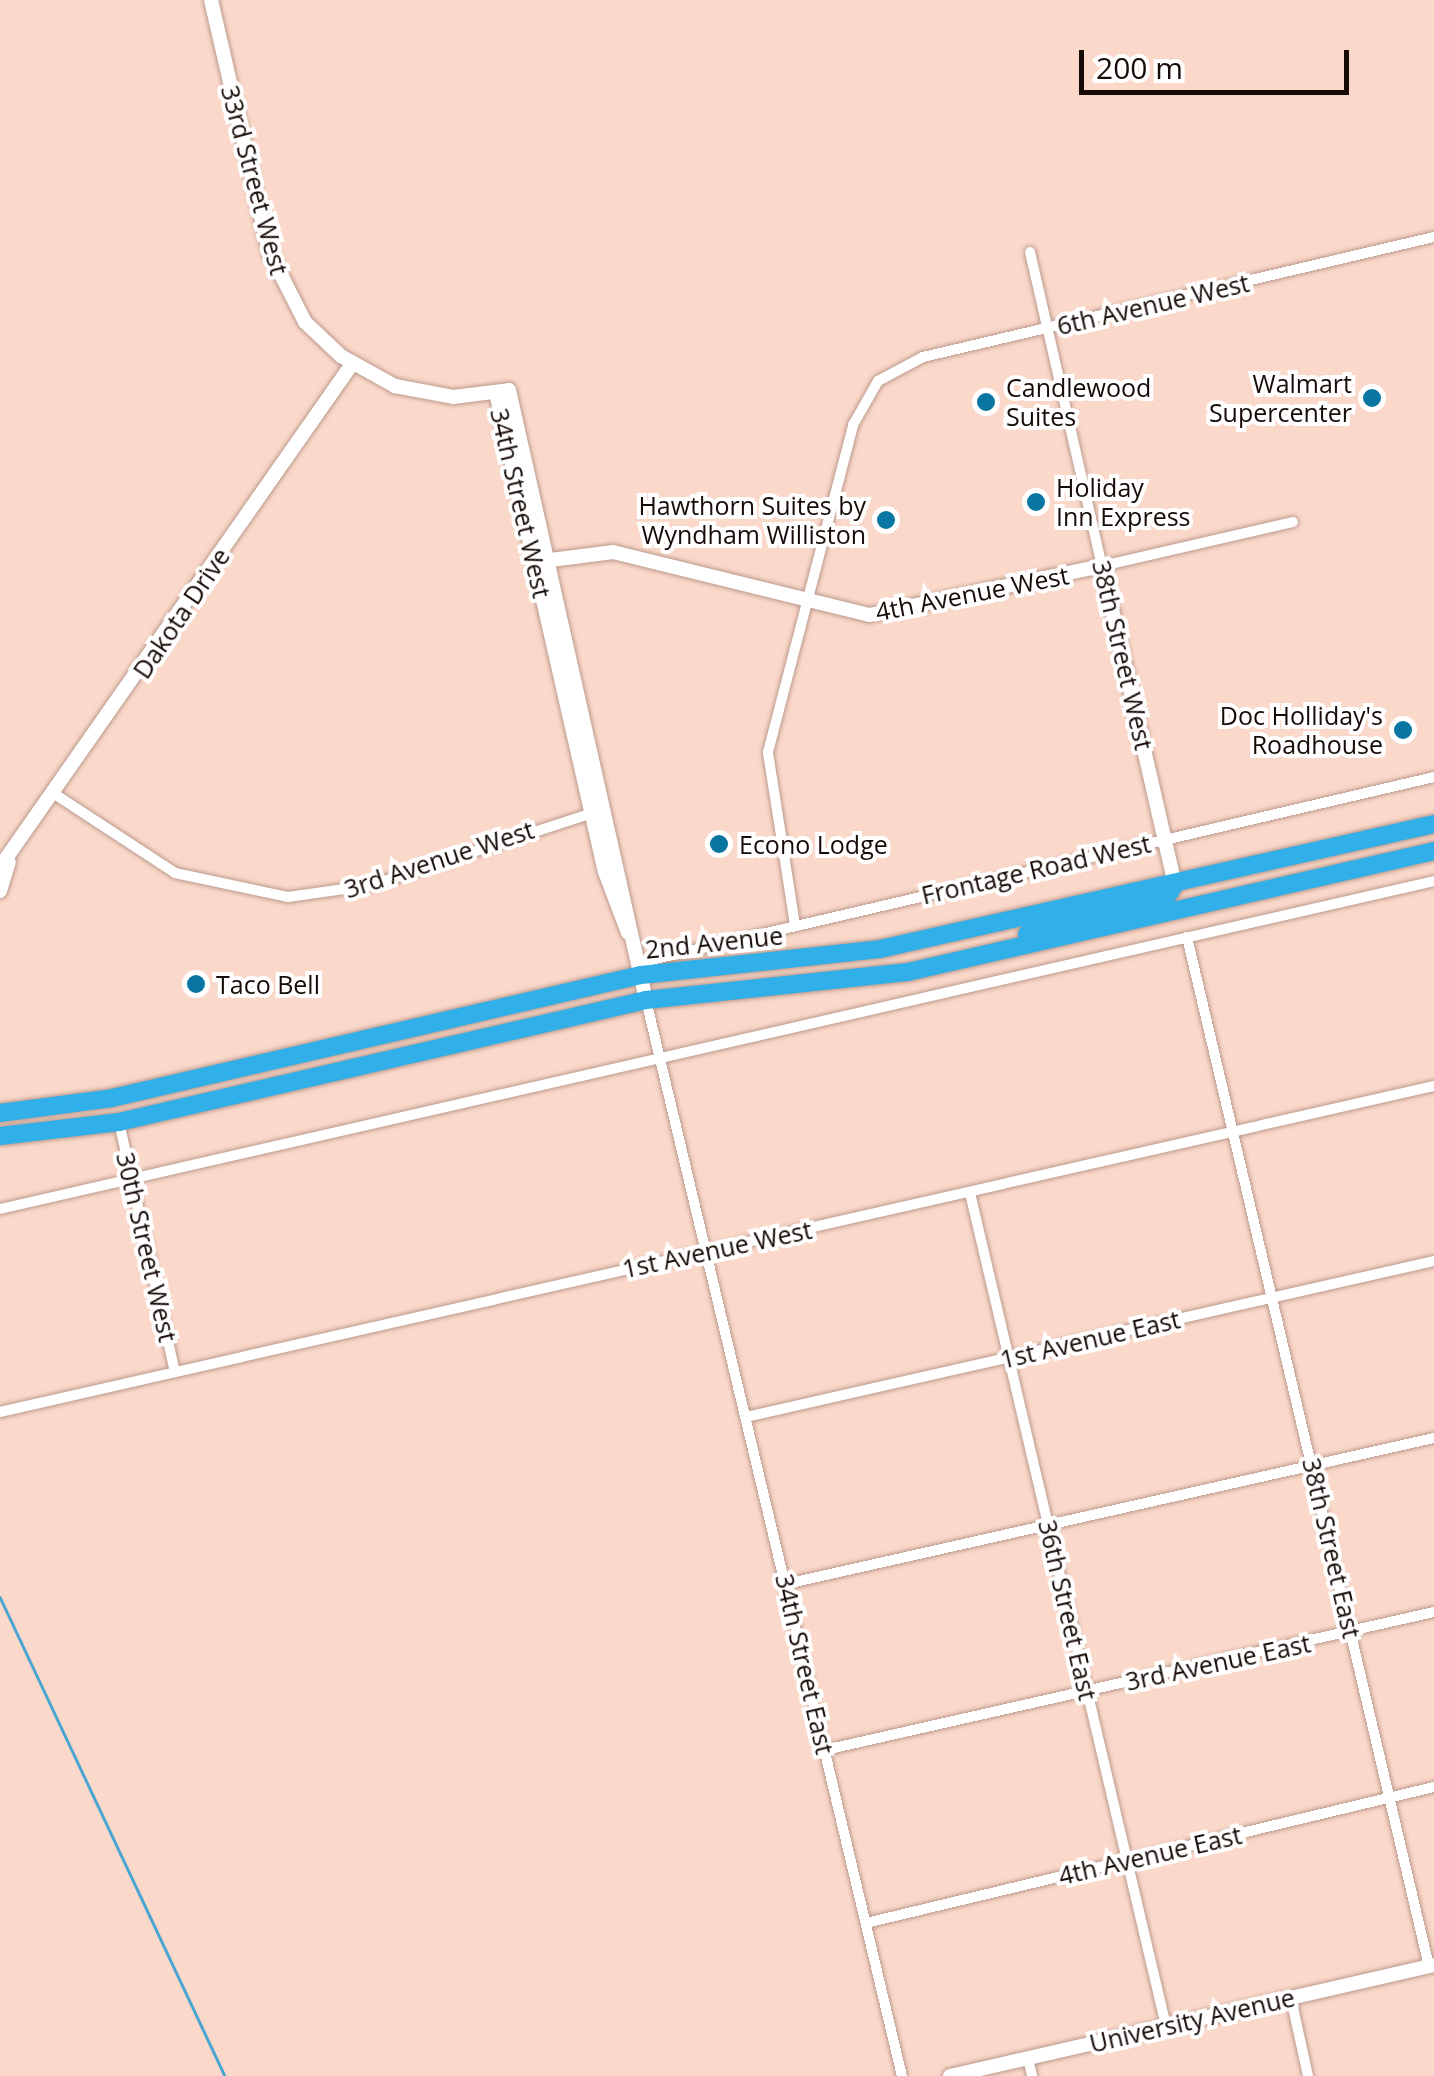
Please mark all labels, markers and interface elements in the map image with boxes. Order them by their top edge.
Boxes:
scale bar [1084,30,1354,92]
text: 200 m [1096,47,1183,88]
street label: 33rd Street West [215,82,295,278]
street label: 6th Avenue West [1054,267,1252,341]
place label: Walmart Supercenter [1209,369,1352,428]
place label: Candlewood Suites [1006,373,1151,432]
marker: Walmart Supercenter [1361,387,1383,409]
marker: Candlewood Suites [975,391,997,413]
street label: 34th Street West [485,405,557,601]
place label: Holiday Inn Express [1056,473,1190,532]
place label: Hawthorn Suites by Wyndham Williston [638,491,866,550]
marker: Holiday Inn Express [1025,491,1047,513]
marker: Hawthorn Suites by Wyndham Williston [875,509,897,531]
street label: Dakota Drive [126,542,236,684]
street label: 38th Street West [1087,557,1159,753]
street label: 4th Avenue West [873,560,1071,626]
place label: Doc Holliday's Roadhouse [1220,701,1383,760]
marker: Doc Holliday's Roadhouse [1392,719,1414,741]
street label: 3rd Avenue West [340,814,538,904]
street label: Frontage Road West [918,828,1154,910]
place label: Econo Lodge [739,829,888,859]
marker: Econo Lodge [708,833,730,855]
street label: 2nd Avenue [644,920,784,964]
place label: Taco Bell [216,969,320,999]
marker: Taco Bell [185,973,207,995]
street label: 30th Street West [111,1149,183,1345]
street label: 1st Avenue West [619,1214,815,1284]
street label: 1st Avenue East [997,1304,1183,1374]
street label: 38th Street East [1297,1455,1367,1641]
street label: 36th Street East [1033,1517,1103,1703]
street label: 34th Street East [770,1571,840,1757]
street label: 3rd Avenue East [1123,1628,1313,1696]
street label: 4th Avenue East [1055,1819,1245,1891]
street label: University Avenue [1086,1982,1298,2058]

